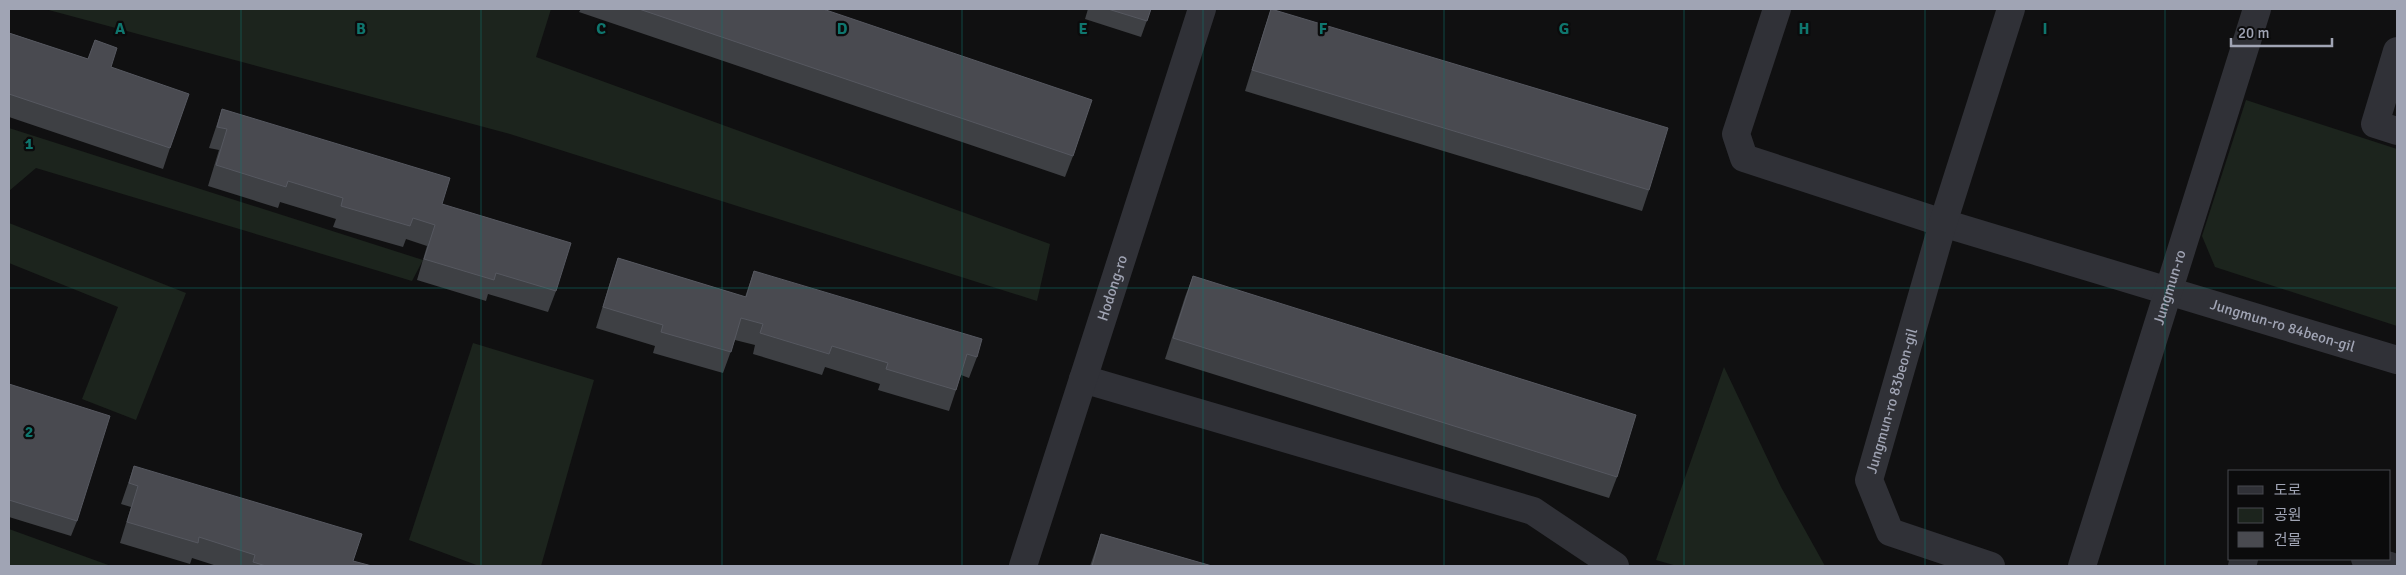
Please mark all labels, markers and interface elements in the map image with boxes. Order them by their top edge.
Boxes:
scale bar [2231,15,2332,47]
text: A [115,19,126,39]
text: B [356,19,366,39]
text: C [596,19,606,39]
text: D [837,19,848,39]
text: E [1078,19,1088,39]
text: F [1319,19,1328,39]
text: G [1559,19,1569,39]
text: H [1799,19,1809,39]
text: I [2042,19,2048,39]
text: 20 m [2238,24,2269,42]
text: 1 [25,134,34,154]
street label: Jungmun-ro [2149,247,2190,327]
street label: Hodong-ro [1093,253,1131,323]
street label: Jungmun-ro 84beon-gil [2208,295,2357,356]
street label: Jungmun-ro 83beon-gil [1862,326,1921,476]
text: 2 [25,422,33,442]
legend [2228,470,2391,560]
text: 도로 [2274,481,2302,499]
text: 공원 [2274,506,2302,524]
text: 건물 [2274,531,2302,549]

